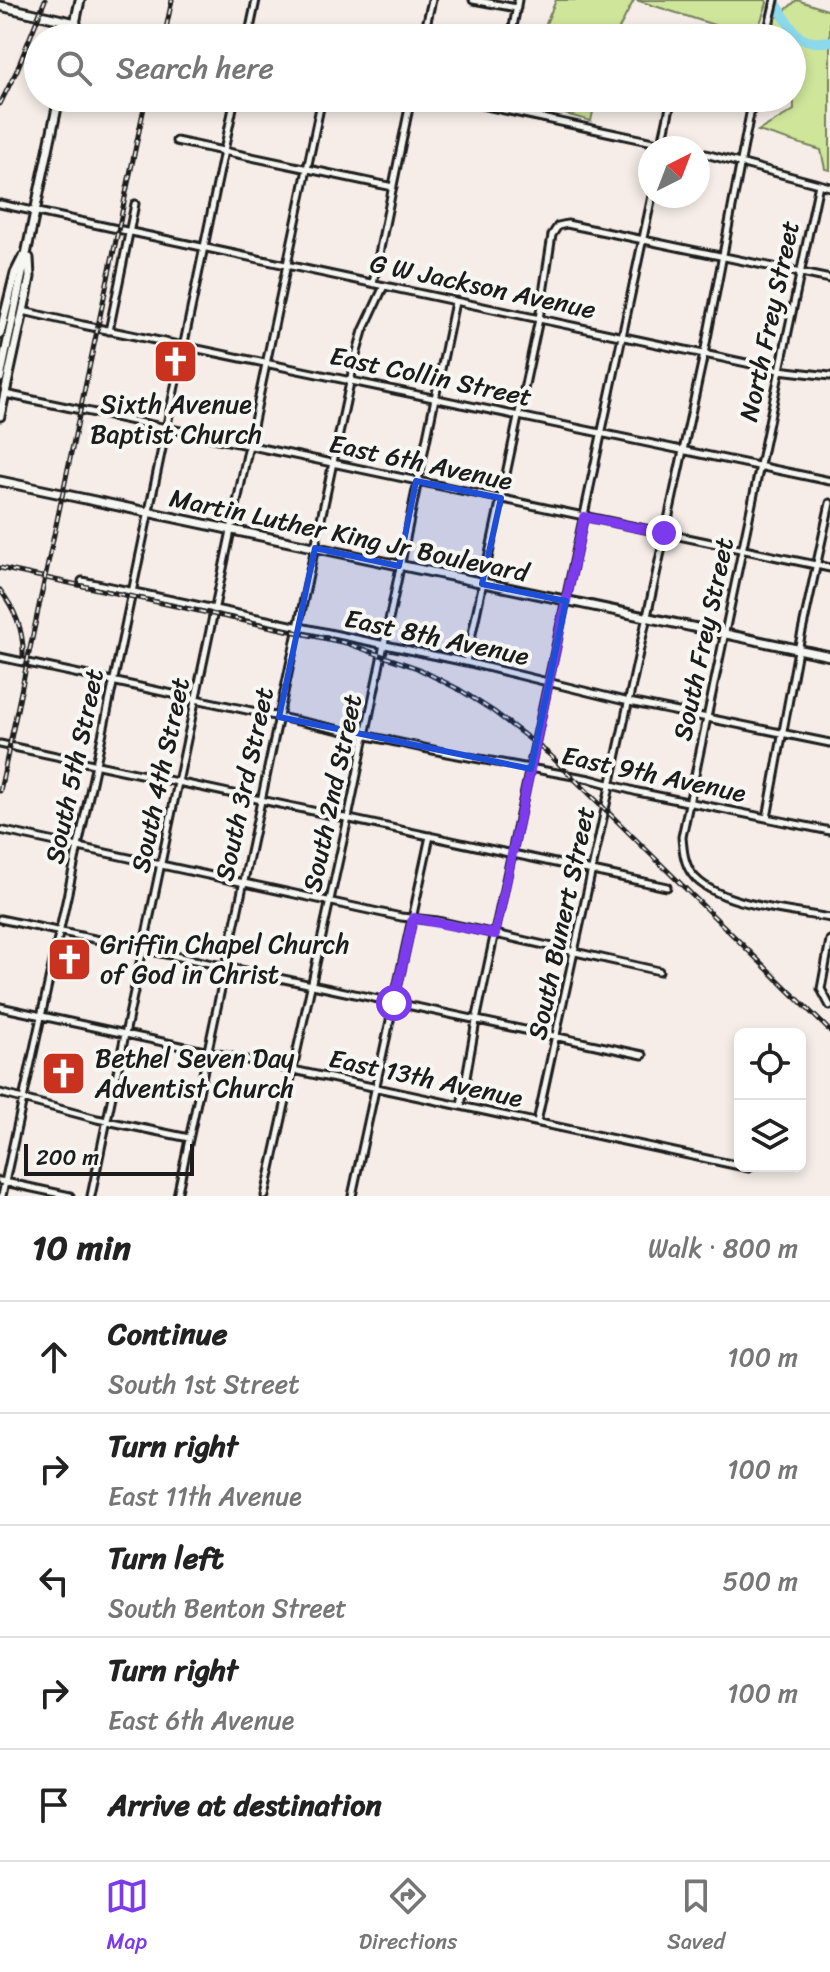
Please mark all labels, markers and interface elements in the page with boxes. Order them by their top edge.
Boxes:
search box [24,24,806,112]
text: Search here [116,41,274,95]
icon: search [52,46,96,90]
north arrow [638,136,710,208]
street label: North Frey Street [725,216,813,426]
street label: G W Jackson Avenue [366,240,600,332]
street label: East Collin Street [326,332,536,420]
church icon: Sixth Avenue Baptist Church [152,337,200,385]
place label: Sixth Avenue Baptist Church [90,381,262,457]
street label: East 6th Avenue [325,420,517,504]
street label: Martin Luther King Jr Boulevard [165,474,535,596]
route end [646,515,682,551]
street label: South Frey Street [659,533,747,745]
street label: East 8th Avenue [341,595,534,679]
street label: South 5th Street [31,664,117,868]
street label: South 4th Street [117,673,203,877]
street label: South 3rd Street [201,683,287,885]
street label: South 2nd Street [289,690,375,896]
street label: East 9th Avenue [558,732,751,816]
street label: South Bunert Street [514,802,608,1044]
place label: Griffin Chapel Church of God in Christ [100,921,349,997]
church icon: Griffin Chapel Church of God in Christ [45,935,93,983]
route start [376,985,412,1021]
map controls [734,1028,806,1172]
button: locate [734,1028,806,1100]
place label: Bethel Seven Day Adventist Church [94,1035,295,1111]
street label: East 13th Avenue [325,1035,528,1121]
church icon: Bethel Seven Day Adventist Church [40,1049,88,1097]
button: layers [734,1100,806,1172]
text: 200 m [36,1138,99,1177]
scale bar [24,1140,194,1176]
text: 10 min [32,1218,131,1278]
text: Walk · 800 m [648,1225,798,1271]
text: Continue [108,1307,227,1361]
text: 100 m [727,1334,798,1380]
icon: ahead [32,1335,76,1379]
text: South 1st Street [108,1361,300,1407]
text: Turn right [108,1419,238,1473]
text: 100 m [727,1446,798,1492]
icon: right [32,1447,76,1491]
text: East 11th Avenue [108,1473,302,1519]
text: Turn left [108,1531,224,1585]
text: 500 m [723,1558,798,1604]
icon: left [32,1559,76,1603]
text: South Benton Street [108,1585,347,1631]
text: Turn right [108,1643,238,1697]
text: 100 m [727,1670,798,1716]
icon: right [32,1671,76,1715]
text: East 6th Avenue [108,1697,294,1743]
text: Arrive at destination [108,1778,382,1832]
icon: arrive [32,1783,76,1827]
tab: Map [105,1874,149,1961]
tab: Directions [359,1874,457,1961]
tab: Saved [667,1874,725,1961]

